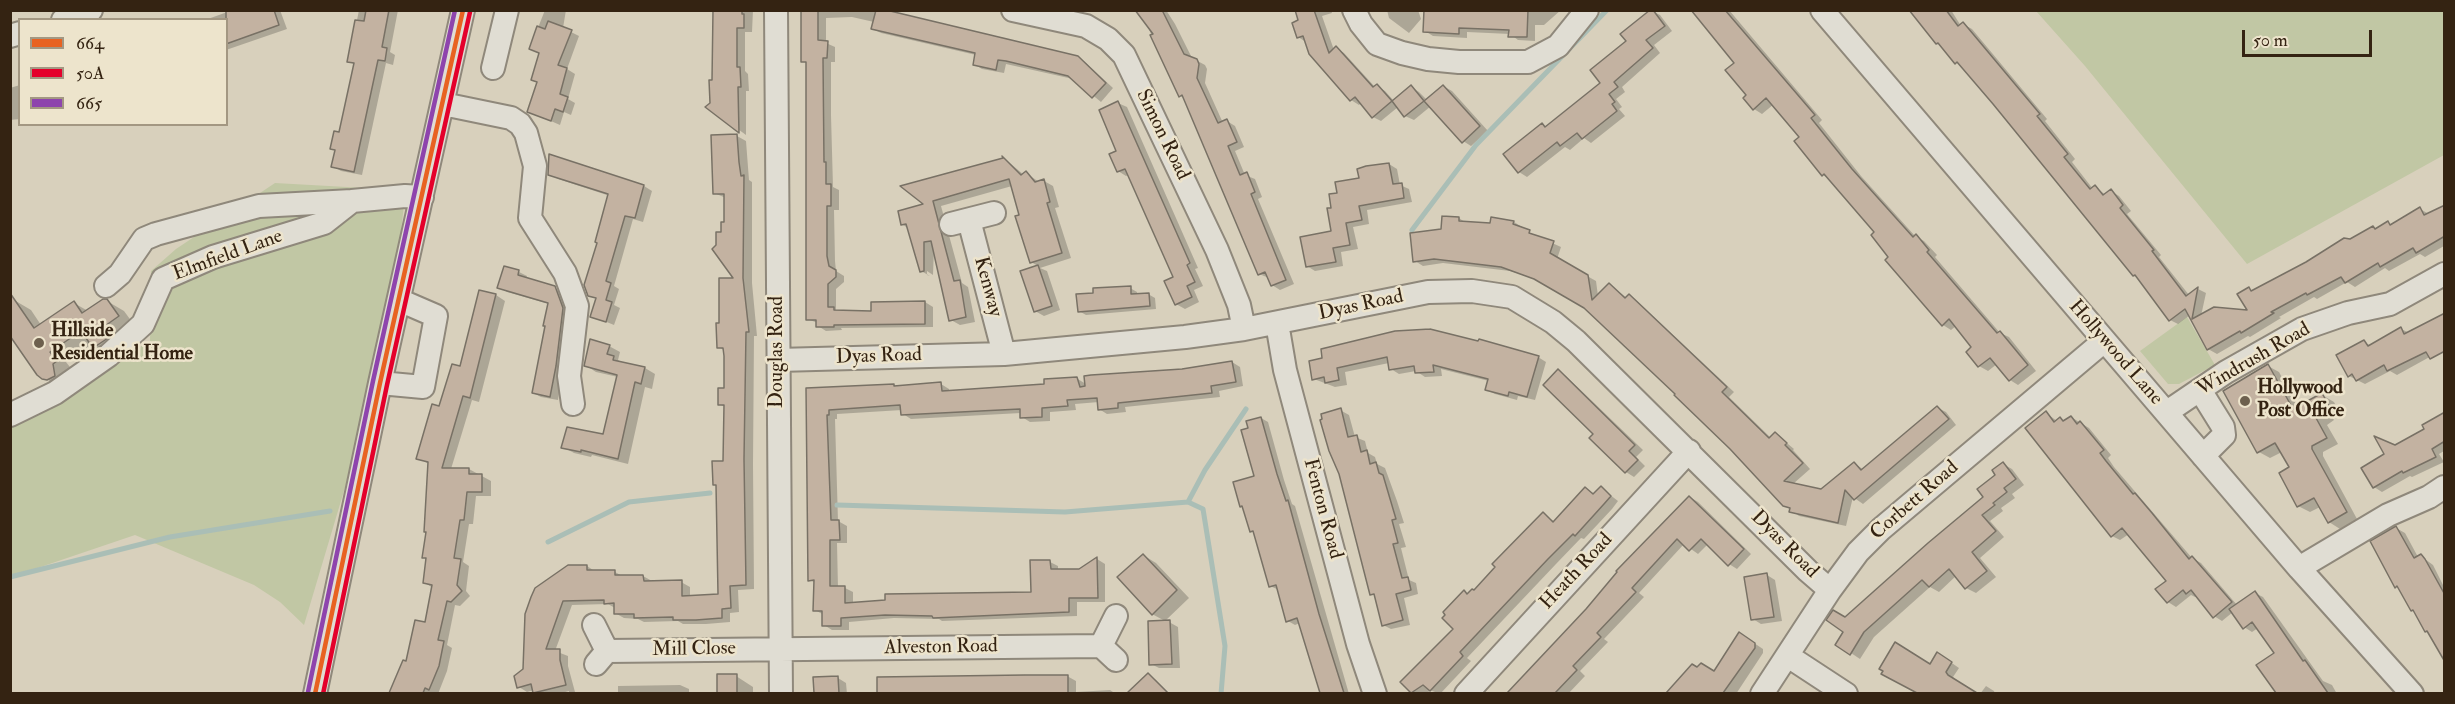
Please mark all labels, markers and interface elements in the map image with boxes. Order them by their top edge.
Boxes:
legend [18,18,228,126]
scale bar [2245,18,2376,56]
text: 50 m [2253,29,2288,52]
text: 664 [76,32,104,55]
text: 50A [76,62,104,85]
street label: Simon Road [1130,86,1194,184]
text: 665 [76,92,102,115]
street label: Elmfield Lane [170,225,286,287]
street label: Kenway [967,254,1007,320]
street label: Dyas Road [1316,285,1406,327]
street label: Hollywood Lane [2063,295,2167,411]
street label: Douglas Road [766,296,790,408]
street label: Windrush Road [2193,318,2315,402]
place label: Hillside Residential Home [51,320,193,367]
marker: Hillside Residential Home [32,336,46,350]
street label: Dyas Road [836,344,922,370]
place label: Hollywood Post Office [2257,377,2344,424]
marker: Hollywood Post Office [2238,394,2252,408]
street label: Fenton Road [1297,456,1347,562]
street label: Corbett Road [1866,456,1964,546]
street label: Dyas Road [1745,506,1823,584]
street label: Heath Road [1536,529,1618,615]
street label: Alveston Road [884,635,998,661]
street label: Mill Close [652,637,736,663]

